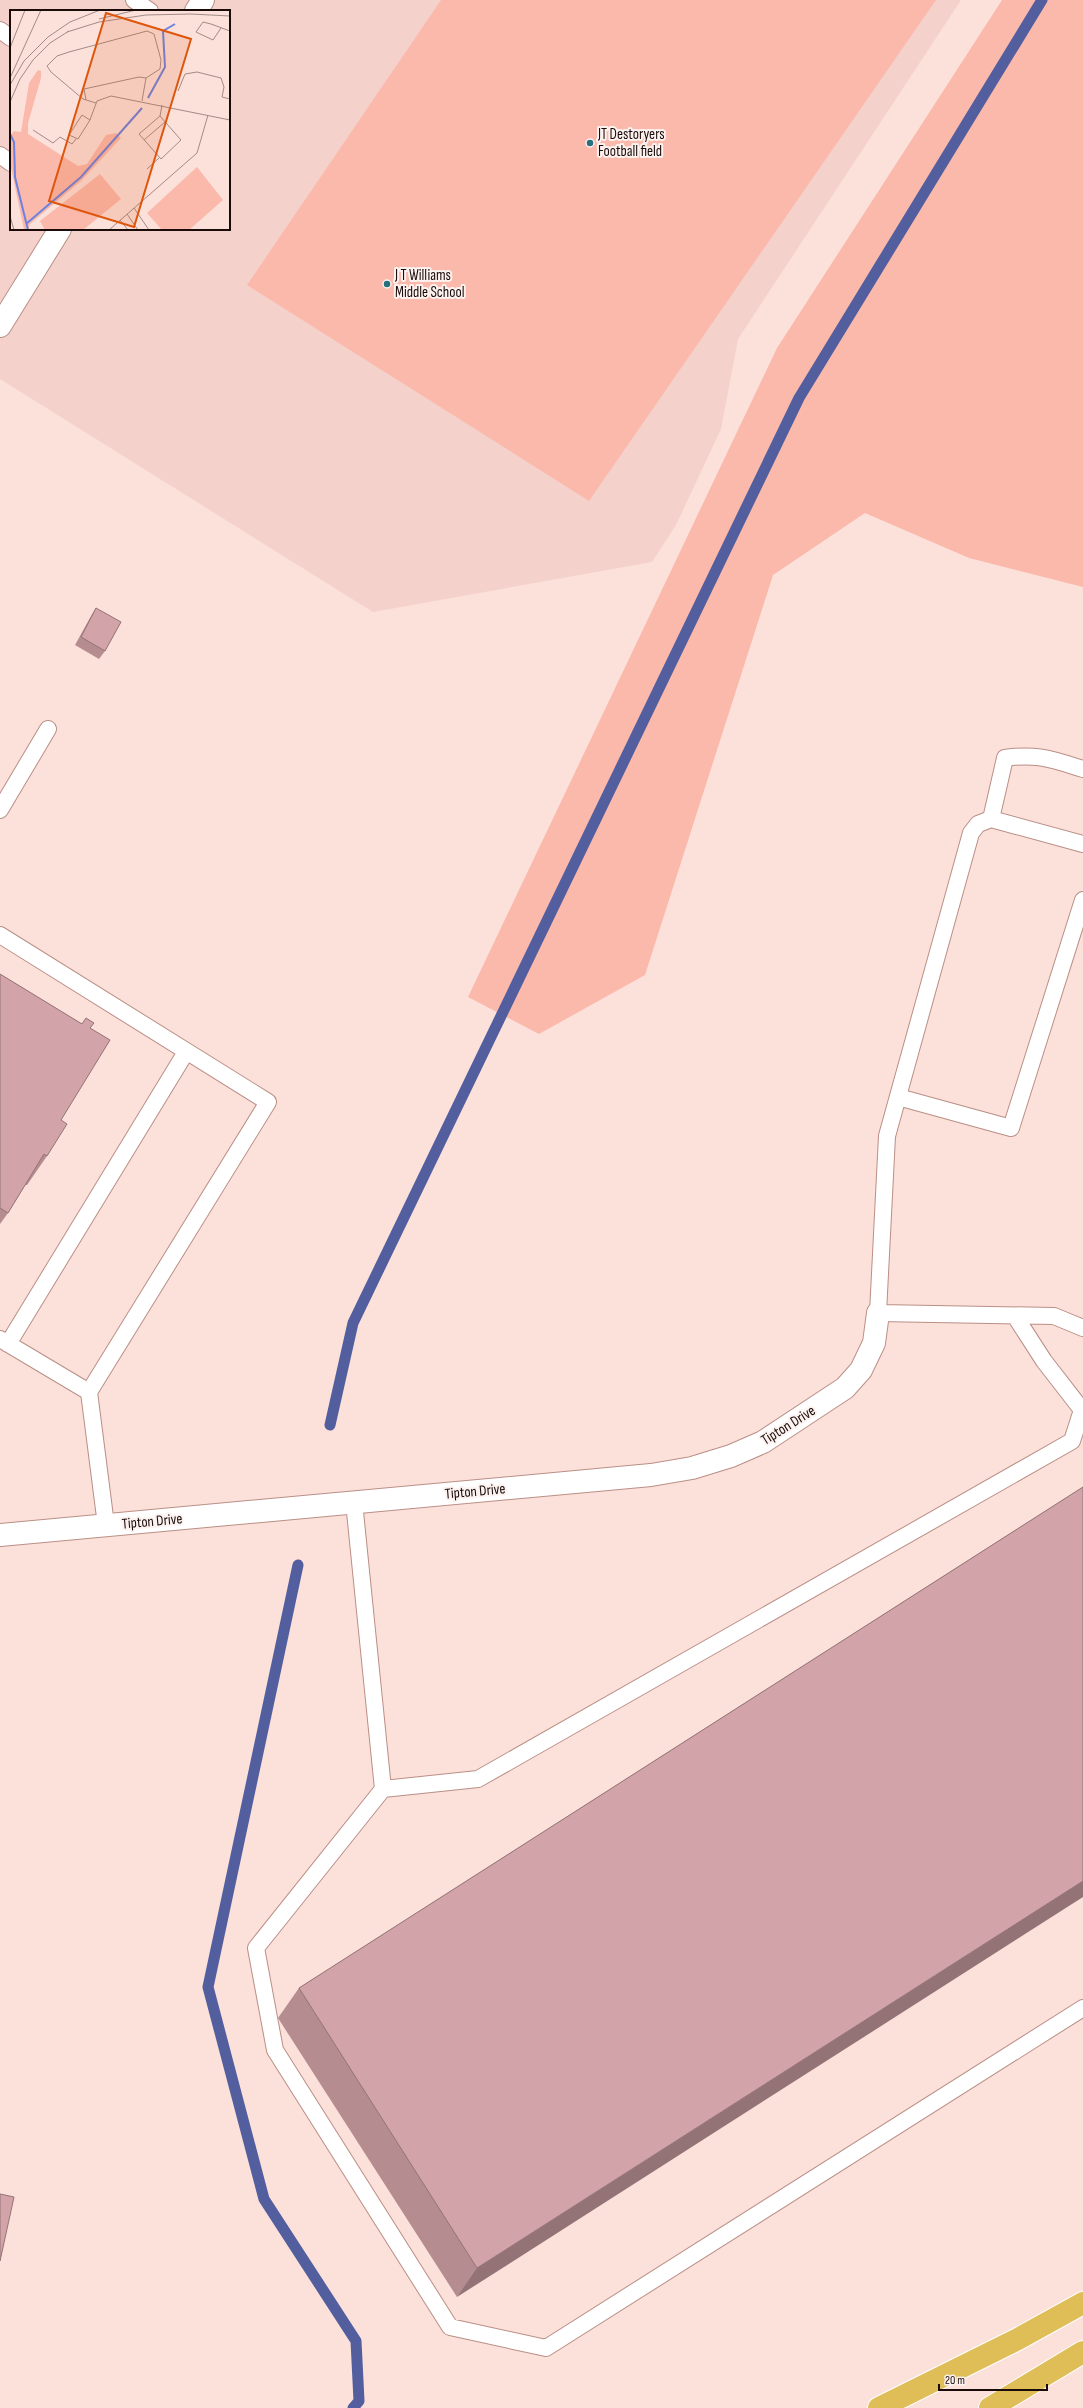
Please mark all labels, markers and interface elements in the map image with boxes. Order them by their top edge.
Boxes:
inset map [10,10,230,230]
place label: JT Destoryers Football field [597,125,665,161]
marker: JT Destoryers Football field [585,138,595,148]
place label: J T Williams Middle School [394,266,465,302]
marker: J T Williams Middle School [382,279,392,289]
street label: Tipton Drive [757,1401,819,1450]
street label: Tipton Drive [444,1479,506,1504]
street label: Tipton Drive [121,1509,183,1534]
scale bar [939,2366,1047,2392]
text: 20 m [945,2373,965,2388]

